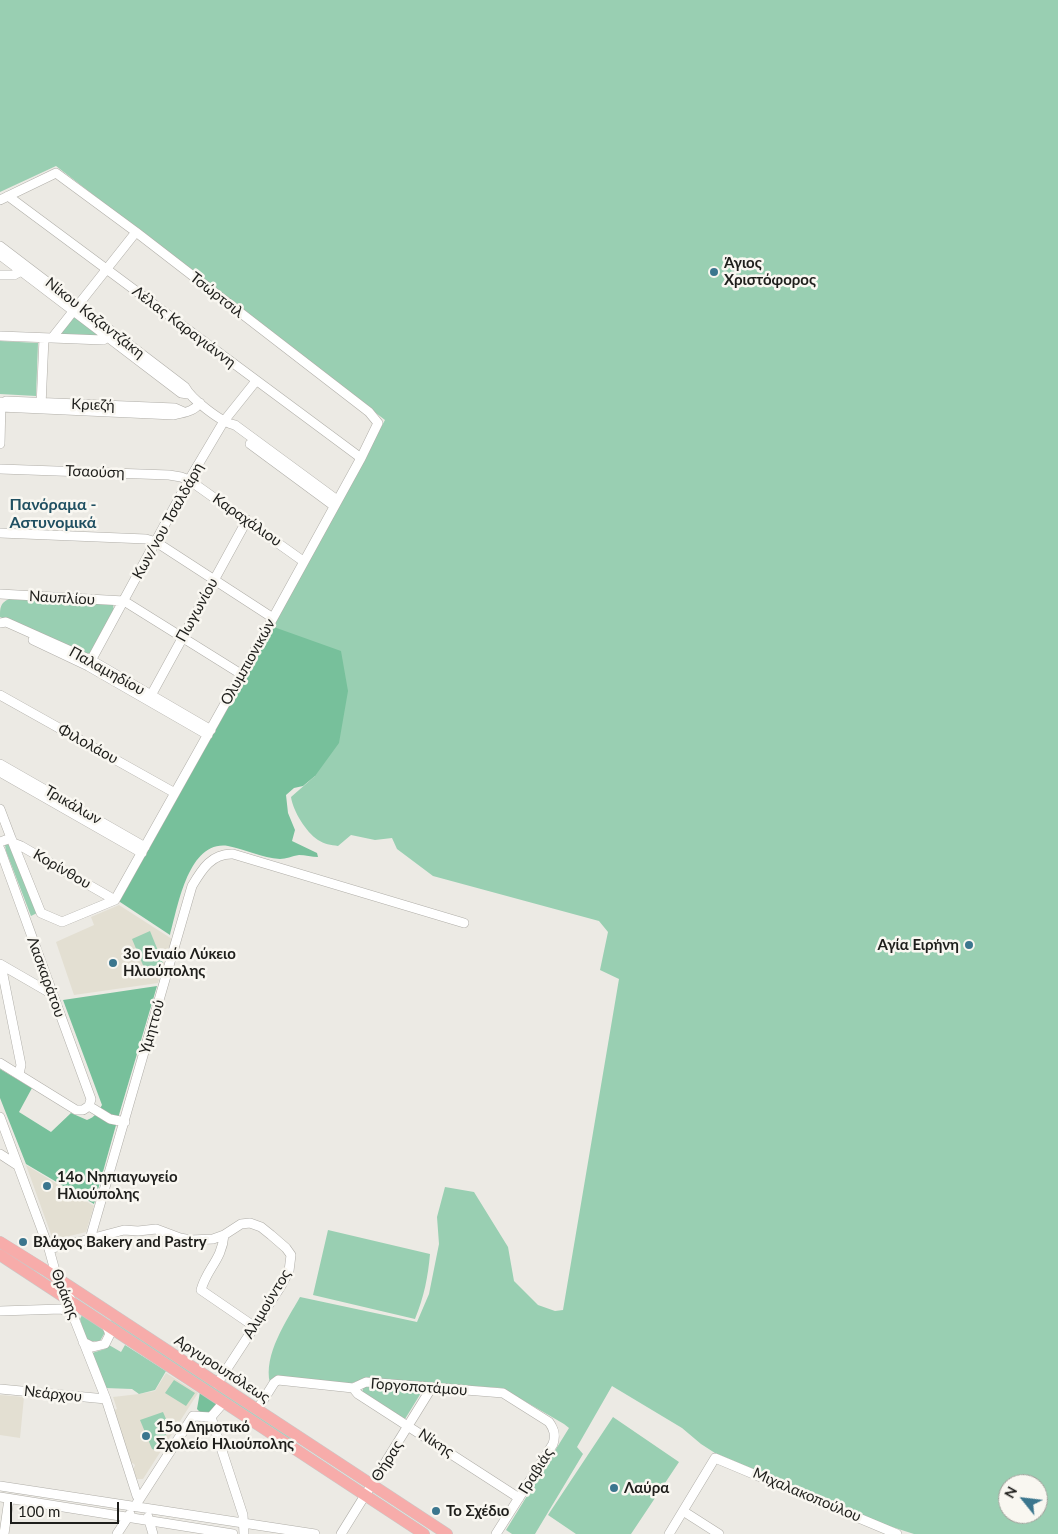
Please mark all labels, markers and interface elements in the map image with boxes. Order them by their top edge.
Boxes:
place label: Άγιος Χριστόφορος [724,254,816,289]
marker: Άγιος Χριστόφορος [708,266,720,278]
street label: Τσώρτσιλ [187,268,247,322]
street label: Νίκου Καζαντζάκη [42,274,148,362]
street label: Λέλας Καραγιάννη [129,282,239,372]
street label: Κριεζή [71,395,115,415]
street label: Κων/νου Τσαλδάρη [129,460,207,582]
street label: Τσαούση [65,462,125,482]
street label: Καραχάλιου [209,490,285,550]
district label: Πανόραμα - Αστυνομικά [10,495,96,533]
street label: Πωγωνίου [172,575,222,645]
street label: Ναυπλίου [28,587,96,609]
street label: Ολυμπιονικών [217,616,279,708]
street label: Παλαμηδίου [66,643,148,699]
street label: Φιλολάου [55,720,121,768]
street label: Τρικάλων [41,782,105,828]
street label: Κορίνθου [30,845,94,893]
street label: Λασκαράτου [23,934,69,1020]
place label: Αγία Ειρήνη [878,936,959,954]
marker: Αγία Ειρήνη [963,939,975,951]
place label: 3ο Ενιαίο Λύκειο Ηλιούπολης [123,945,236,980]
marker: 3ο Ενιαίο Λύκειο Ηλιούπολης [107,957,119,969]
street label: Υμηττού [136,998,168,1056]
place label: 14ο Νηπιαγωγείο Ηλιούπολης [57,1168,178,1203]
marker: 14ο Νηπιαγωγείο Ηλιούπολης [41,1180,53,1192]
place label: Βλάχος Bakery and Pastry [33,1233,207,1251]
marker: Βλάχος Bakery and Pastry [17,1236,29,1248]
street label: Θράκης [47,1266,83,1322]
street label: Αλιμούντος [239,1266,295,1342]
street label: Αργυρουπόλεως [171,1331,273,1407]
street label: Γοργοποτάμου [370,1375,468,1399]
street label: Νεάρχου [23,1382,83,1406]
place label: 15ο Δημοτικό Σχολείο Ηλιούπολης [156,1418,294,1453]
street label: Νίκης [415,1425,457,1461]
marker: 15ο Δημοτικό Σχολείο Ηλιούπολης [140,1430,152,1442]
street label: Θήρας [367,1437,407,1485]
street label: Γραβιάς [515,1445,557,1497]
street label: Μιχαλακοπούλου [750,1464,864,1526]
north arrow [998,1474,1048,1524]
place label: Λαύρα [624,1479,669,1497]
marker: Λαύρα [608,1482,620,1494]
text: N [1000,1483,1020,1501]
scale bar [12,1492,121,1524]
text: 100 m [18,1502,60,1520]
place label: Το Σχέδιο [446,1502,509,1520]
marker: Το Σχέδιο [430,1505,442,1517]

